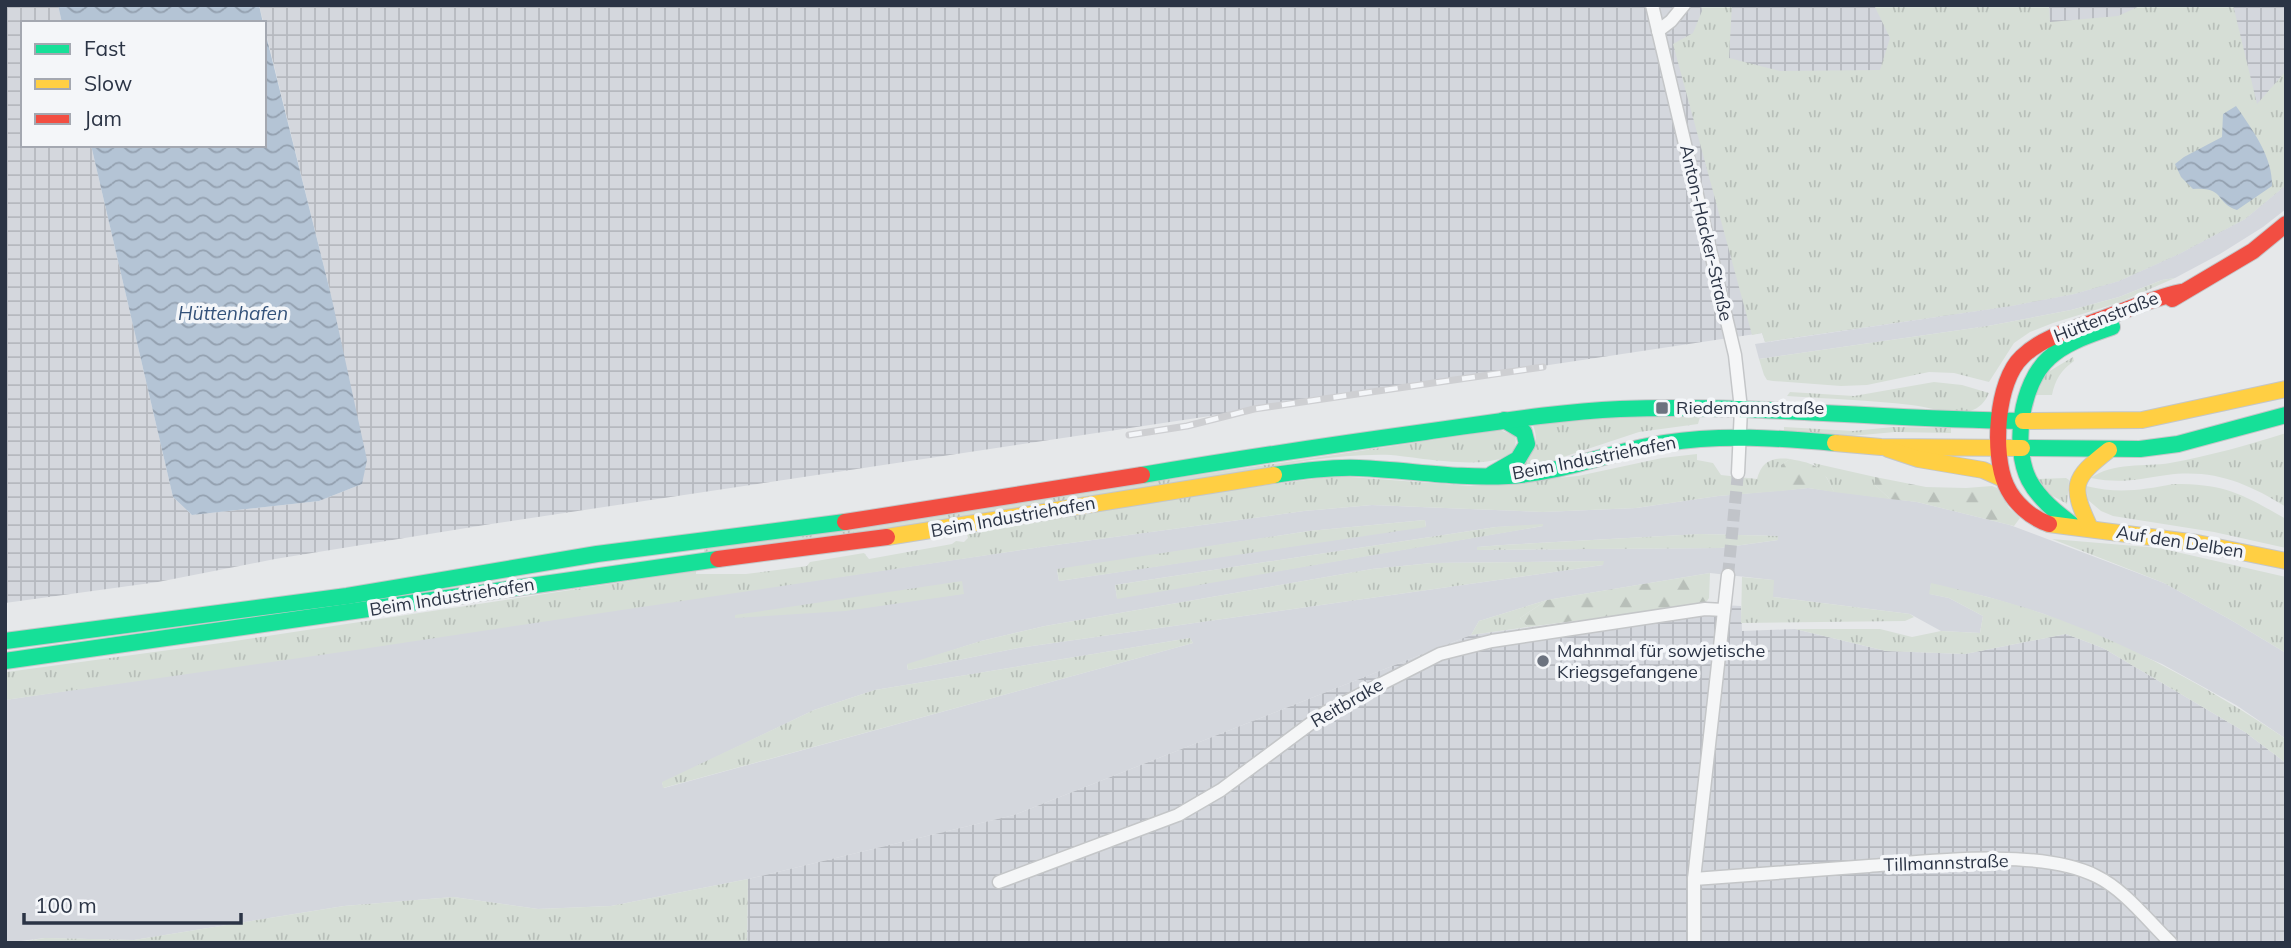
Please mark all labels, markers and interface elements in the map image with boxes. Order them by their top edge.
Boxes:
legend [21,21,266,147]
text: Fast [84,35,126,61]
text: Slow [84,70,132,96]
text: Jam [84,105,122,131]
street label: Anton-Hacker-Straße [1675,142,1738,323]
street label: Hüttenstraße [2050,286,2161,347]
water label: Hüttenhafen [178,301,288,325]
place label: Riedemannstraße [1676,396,1824,419]
marker: Riedemannstraße [1654,400,1670,416]
street label: Beim Industriehafen [1510,430,1678,485]
street label: Beim Industriehafen [929,491,1097,542]
street label: Auf den Delben [2115,520,2246,563]
street label: Beim Industriehafen [368,572,536,621]
place label: Mahnmal für sowjetische Kriegsgefangene [1557,639,1765,683]
marker: Mahnmal für sowjetische Kriegsgefangene [1535,653,1551,669]
street label: Reitbrake [1307,673,1387,732]
street label: Tillmannstraße [1883,849,2009,876]
scale bar [24,881,242,925]
text: 100 m [35,892,97,918]

